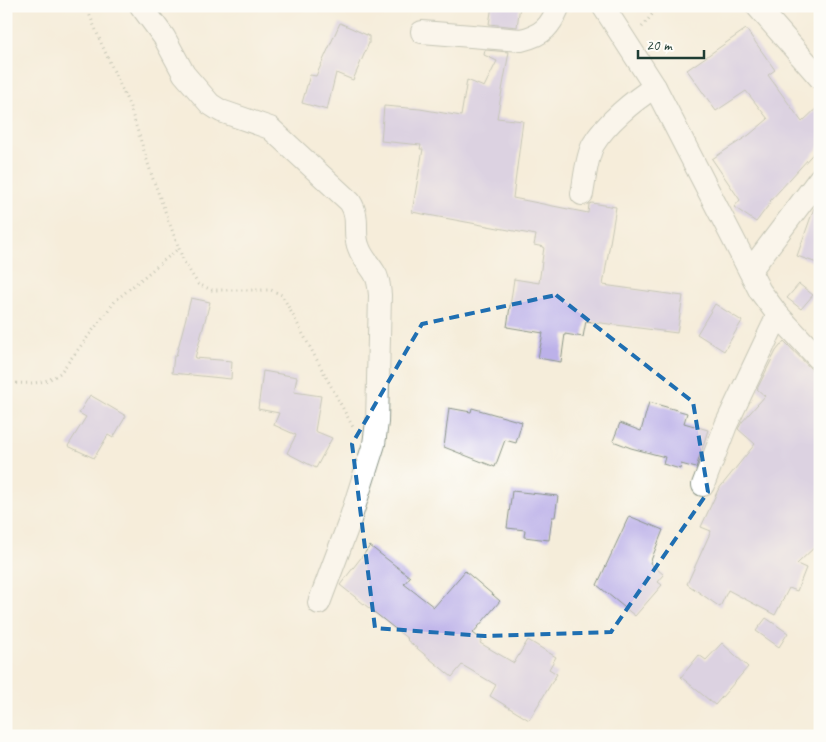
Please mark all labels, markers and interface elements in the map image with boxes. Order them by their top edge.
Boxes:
scale bar [638,28,705,60]
text: 20 m [646,36,673,55]

